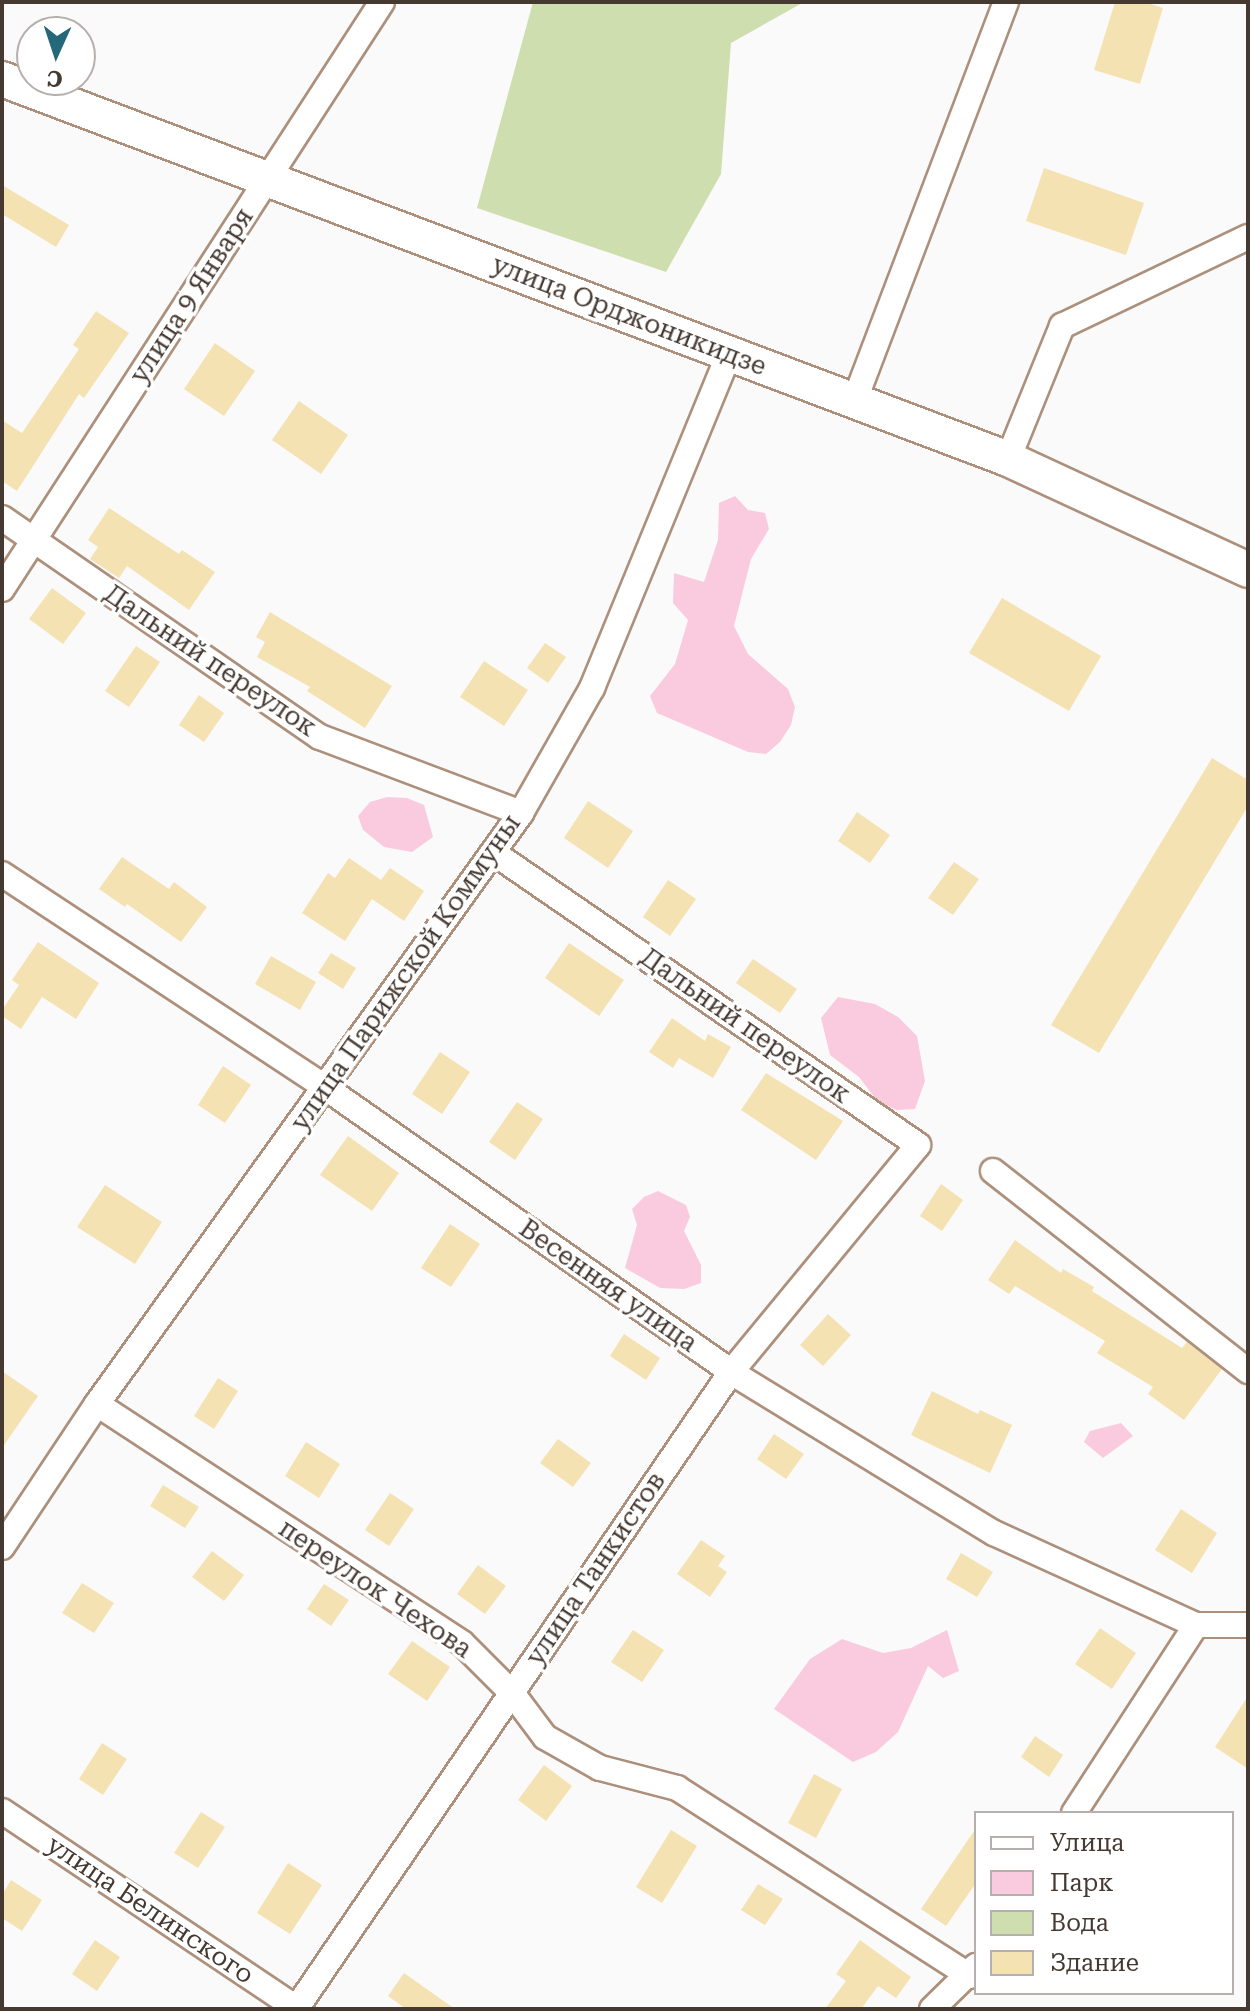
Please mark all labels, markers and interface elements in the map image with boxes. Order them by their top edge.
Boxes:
north arrow [16,16,96,96]
text: С [46,66,63,91]
street label: улица 9 Января [124,203,260,389]
street label: улица Орджоникидзе [487,249,771,383]
street label: Дальний переулок [98,578,322,744]
street label: улица Парижской Коммуны [285,809,527,1137]
street label: Дальний переулок [634,942,856,1110]
street label: Весенняя улица [513,1213,703,1359]
street label: улица Танкистов [520,1466,672,1672]
street label: переулок Чехова [273,1513,477,1665]
legend [974,1811,1234,1995]
street label: улица Белинского [41,1829,259,1991]
text: Улица [1050,1829,1124,1857]
text: Парк [1050,1869,1113,1897]
text: Вода [1050,1909,1109,1937]
text: Здание [1050,1949,1139,1977]

